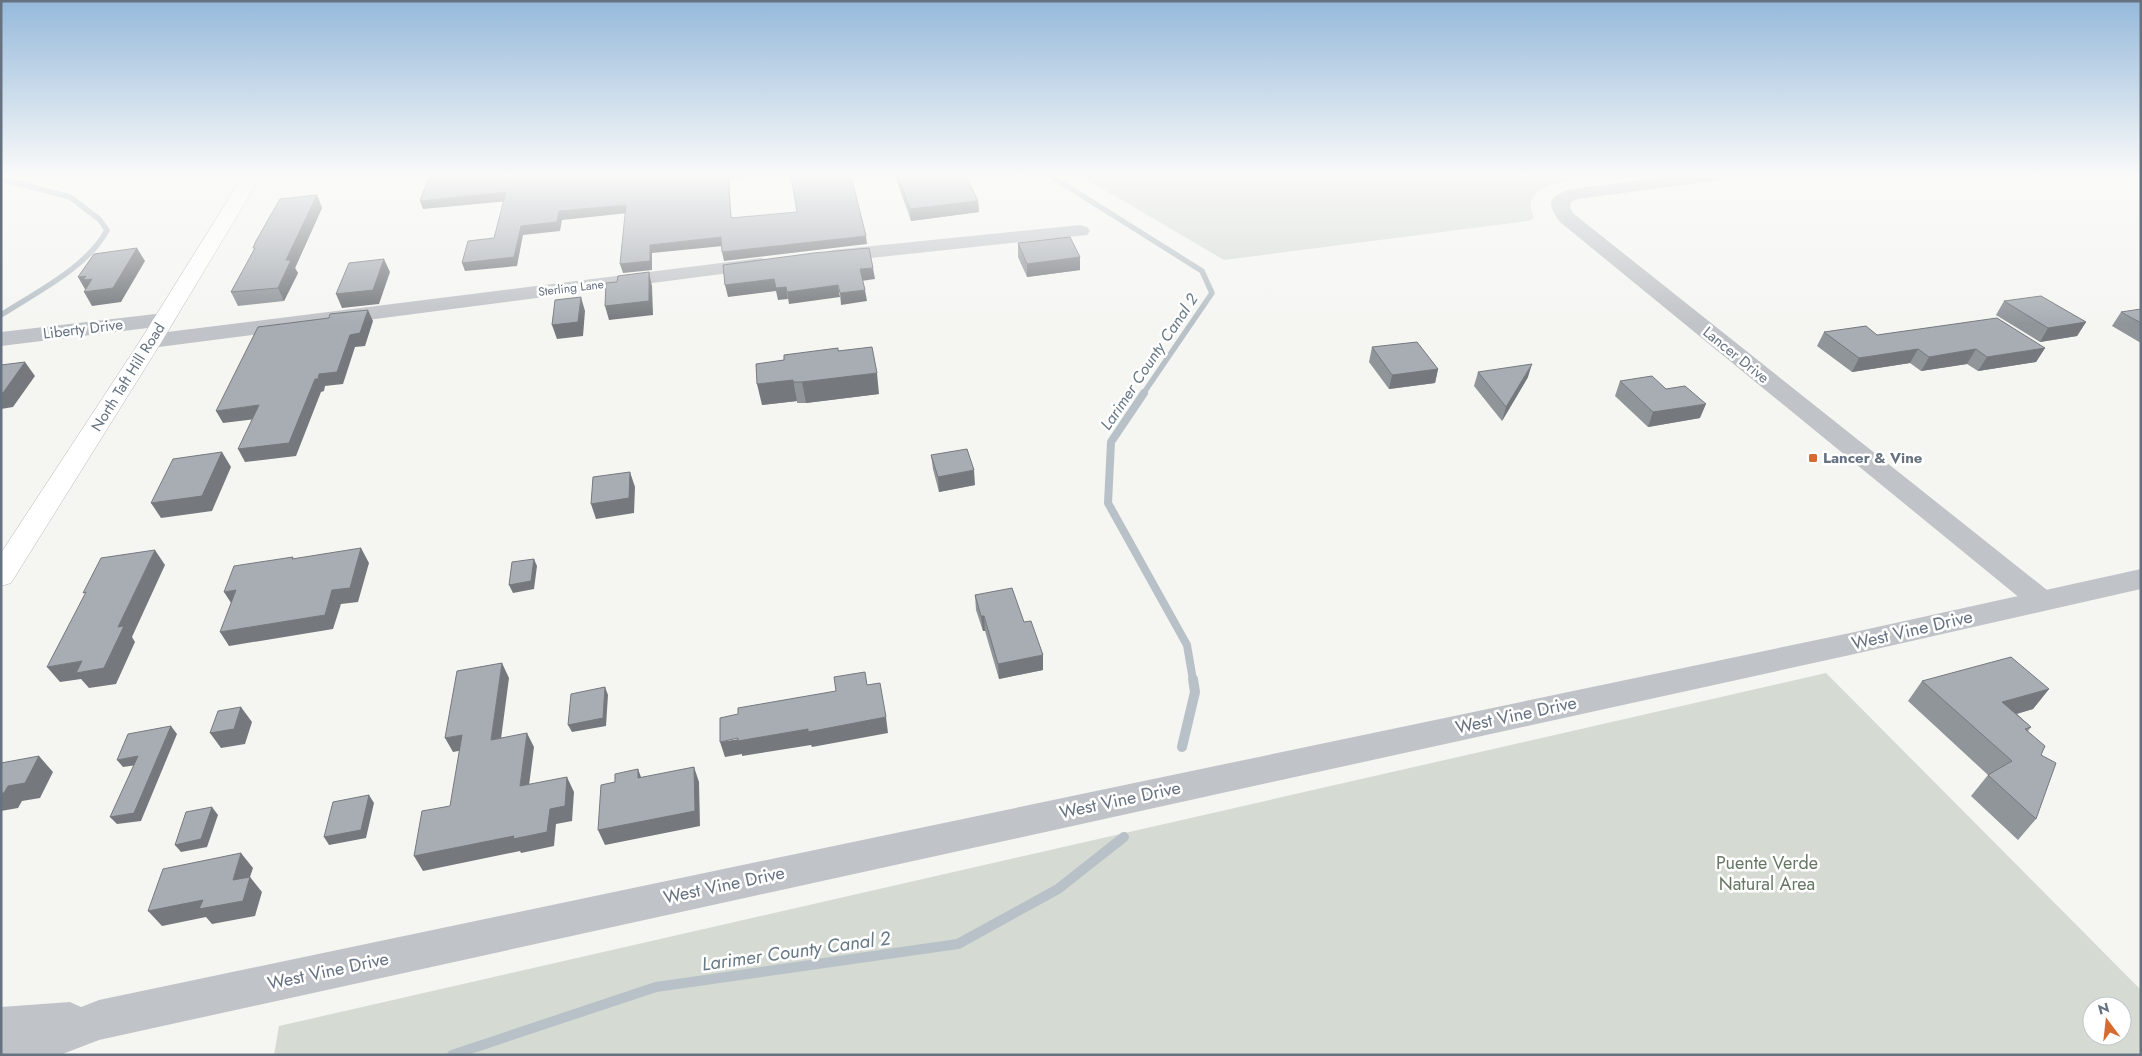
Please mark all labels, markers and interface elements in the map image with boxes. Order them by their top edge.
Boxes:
street label: Sterling Lane [537,275,605,301]
water label: Larimer County Canal 2 [1095,288,1204,435]
street label: Liberty Drive [42,313,124,345]
street label: North Taft Hill Road [86,318,170,436]
street label: Lancer Drive [1698,321,1774,389]
place label: Lancer & Vine [1823,447,1923,469]
marker: Lancer & Vine [1807,452,1819,464]
street label: West Vine Drive [1849,603,1975,657]
street label: West Vine Drive [1453,689,1579,741]
street label: West Vine Drive [1057,774,1183,826]
park label: Puente Verde Natural Area [1716,850,1818,897]
street label: West Vine Drive [661,859,787,911]
water label: Larimer County Canal 2 [700,924,892,978]
street label: West Vine Drive [265,945,391,997]
north arrow [2082,996,2132,1046]
text: N [2096,997,2112,1020]

